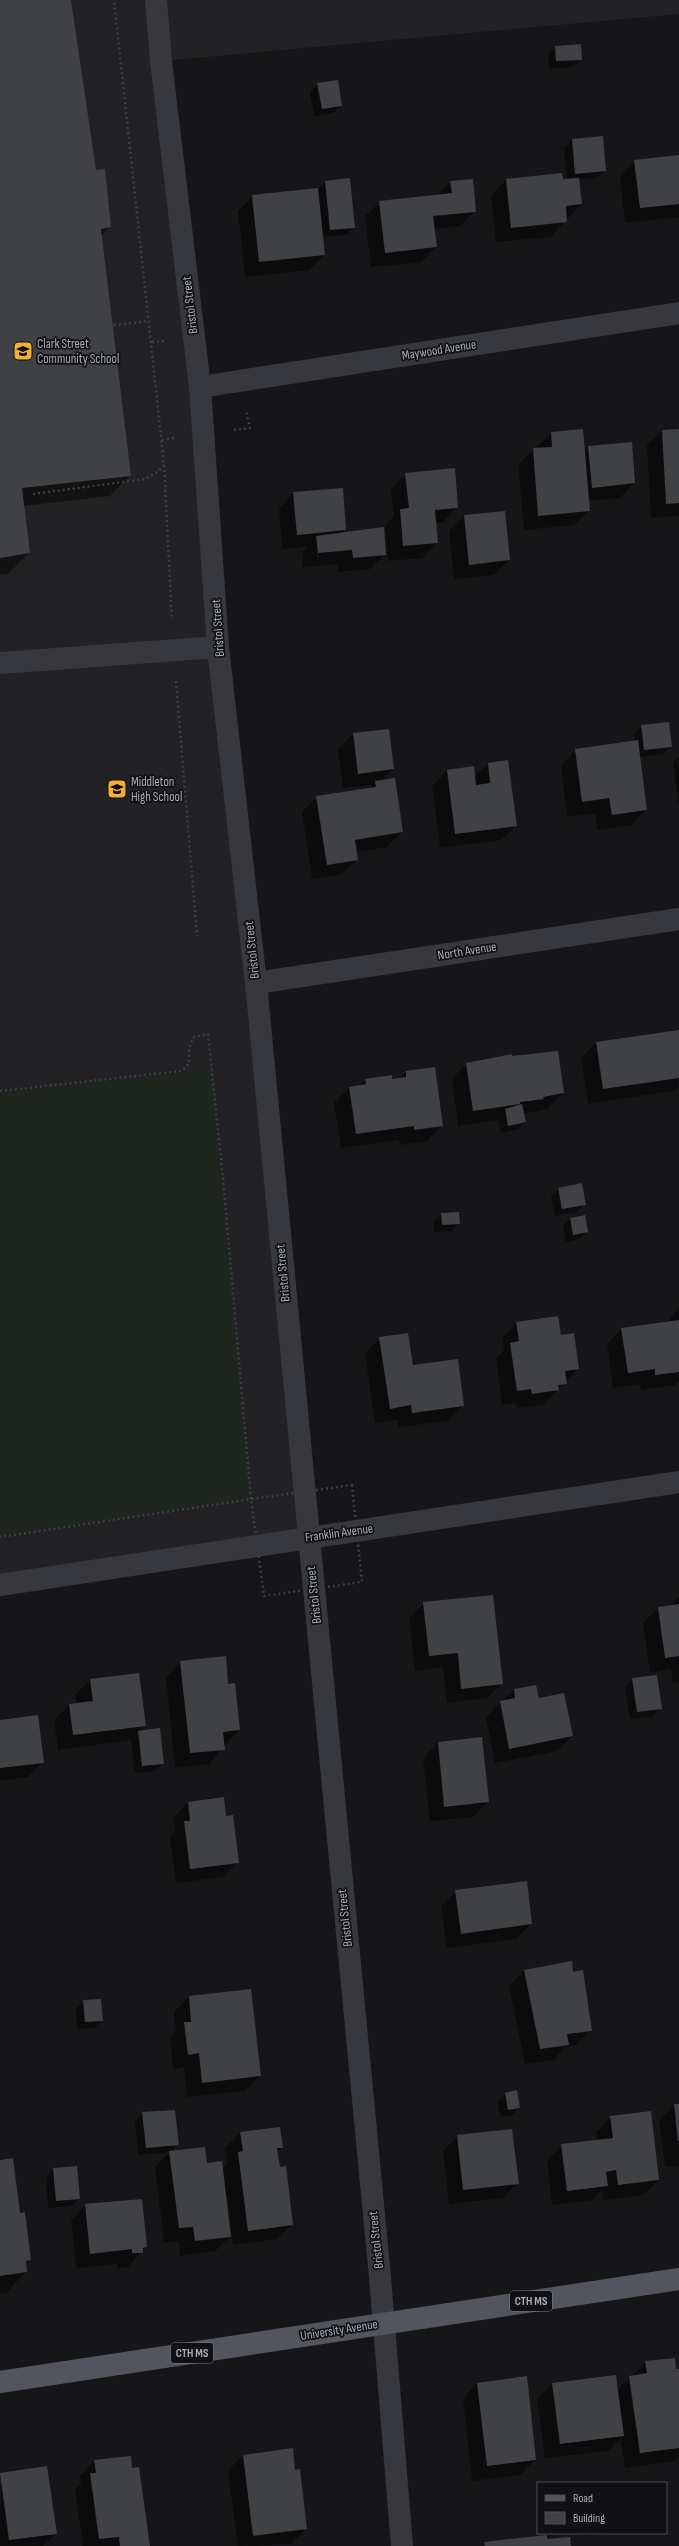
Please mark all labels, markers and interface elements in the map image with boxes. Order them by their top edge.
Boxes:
street label: Bristol Street [179,275,201,335]
place label: Clark Street Community School [37,336,119,367]
street label: Maywood Avenue [401,336,477,364]
school or university icon: Clark Street Community School [12,340,34,362]
street label: Bristol Street [208,599,228,657]
place label: Middleton High School [131,774,182,805]
school or university icon: Middleton High School [106,778,128,800]
street label: Bristol Street [241,920,263,980]
street label: North Avenue [436,938,498,964]
street label: Bristol Street [273,1243,293,1302]
street label: Franklin Avenue [304,1520,374,1546]
street label: Bristol Street [303,1565,325,1625]
street label: Bristol Street [334,1888,356,1948]
street label: Bristol Street [365,2210,387,2270]
road number: CTH MS [510,2291,552,2311]
street label: University Avenue [299,2316,379,2344]
road number: CTH MS [171,2343,213,2363]
legend [537,2482,667,2534]
text: Road [573,2491,593,2506]
text: Building [573,2511,605,2526]

